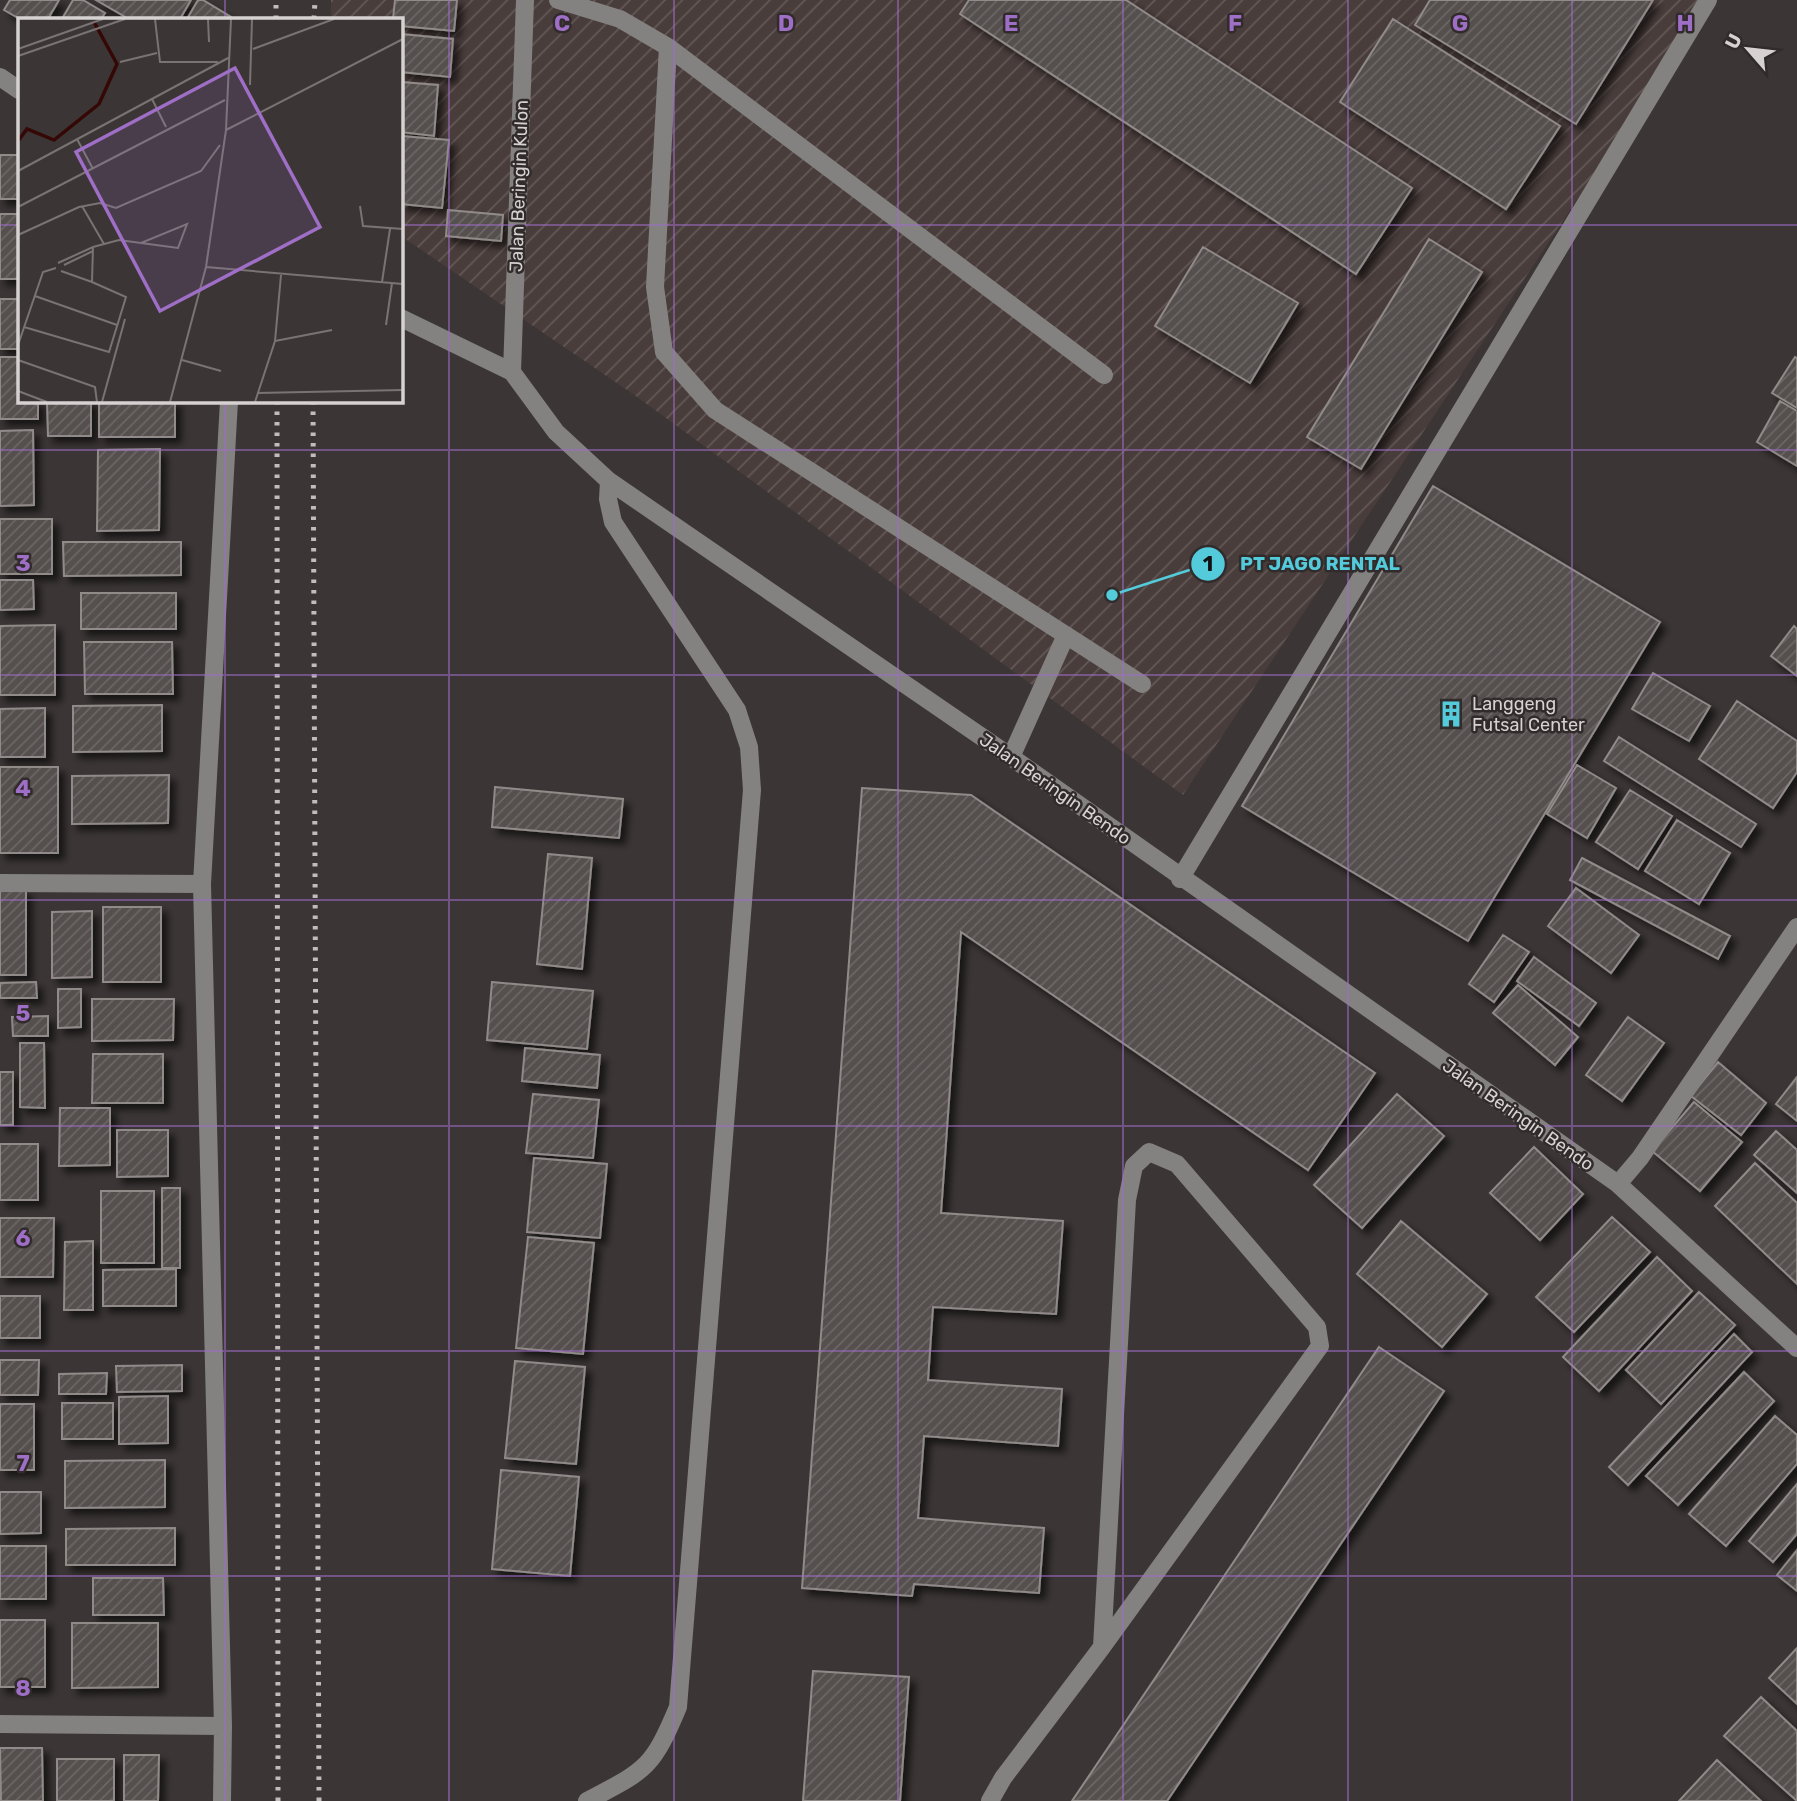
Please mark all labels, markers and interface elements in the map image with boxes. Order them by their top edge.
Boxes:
text: C [554,9,570,37]
text: D [778,9,794,37]
text: E [1004,9,1018,37]
text: F [1228,9,1242,37]
text: G [1452,9,1468,37]
text: H [1676,9,1694,37]
north arrow [1713,14,1783,84]
inset map [18,18,402,402]
text: U [1720,30,1747,53]
street label: Jalan Beringin Kulon [505,99,533,273]
callout: PT JAGO RENTAL [1190,544,1414,584]
text: 3 [15,549,31,577]
text: 1 [1203,551,1213,576]
text: PT JAGO RENTAL [1240,552,1401,575]
place label: Langgeng Futsal Center [1472,693,1585,736]
building icon: Langgeng Futsal Center [1436,699,1466,729]
street label: Jalan Beringin Bendo [975,728,1135,850]
text: 4 [15,774,31,802]
text: 5 [16,999,31,1027]
street label: Jalan Beringin Bendo [1438,1054,1598,1176]
text: 6 [16,1224,31,1252]
text: 7 [16,1449,30,1477]
text: 8 [15,1674,31,1702]

